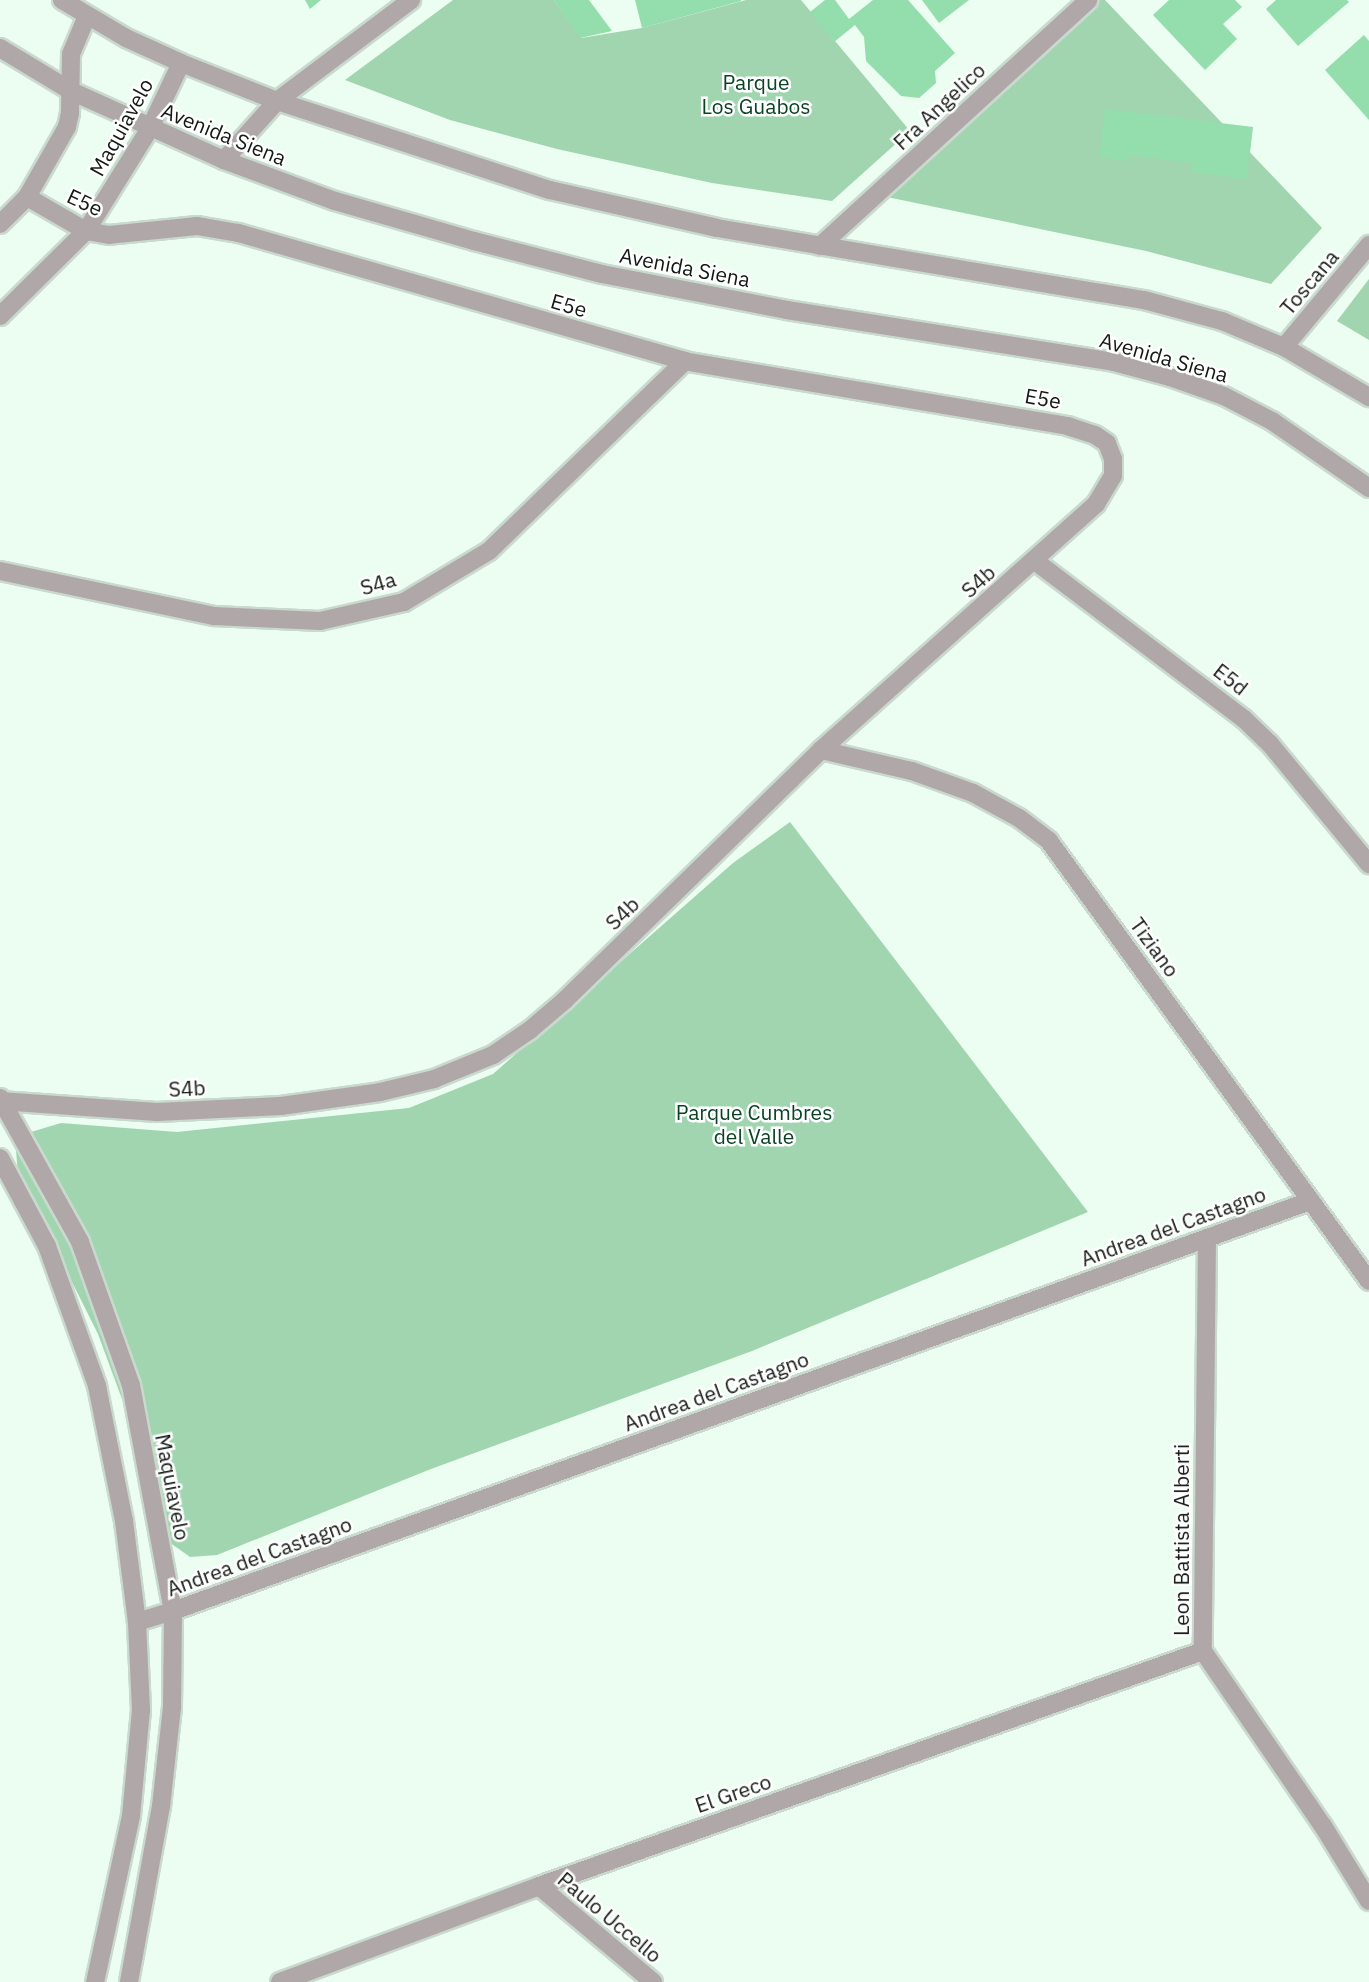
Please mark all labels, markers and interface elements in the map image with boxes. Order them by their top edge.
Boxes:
street label: Fra Angelico [888,57,990,155]
park label: Parque Los Guabos [701,69,811,119]
street label: Maquiavelo [84,74,158,180]
street label: Avenida Siena [158,98,290,170]
street label: E5e [63,183,107,221]
street label: Avenida Siena [618,242,752,292]
street label: Toscana [1274,244,1344,320]
street label: E5e [548,288,590,322]
street label: Avenida Siena [1097,327,1231,387]
street label: E5e [1023,382,1063,414]
street label: S4b [956,559,1000,603]
street label: S4a [357,566,399,600]
street label: E5d [1209,658,1253,700]
street label: S4b [600,891,644,935]
street label: Tiziano [1125,912,1185,982]
street label: S4b [168,1074,206,1102]
park label: Parque Cumbres del Valle [676,1099,832,1149]
street label: Andrea del Castagno [1077,1181,1269,1271]
street label: Andrea del Castagno [620,1346,812,1436]
street label: Maquiavelo [150,1432,196,1542]
street label: Leon Battista Alberti [1168,1444,1194,1636]
street label: Andrea del Castagno [163,1511,355,1601]
street label: El Greco [692,1768,774,1818]
street label: Paulo Uccello [553,1866,667,1968]

